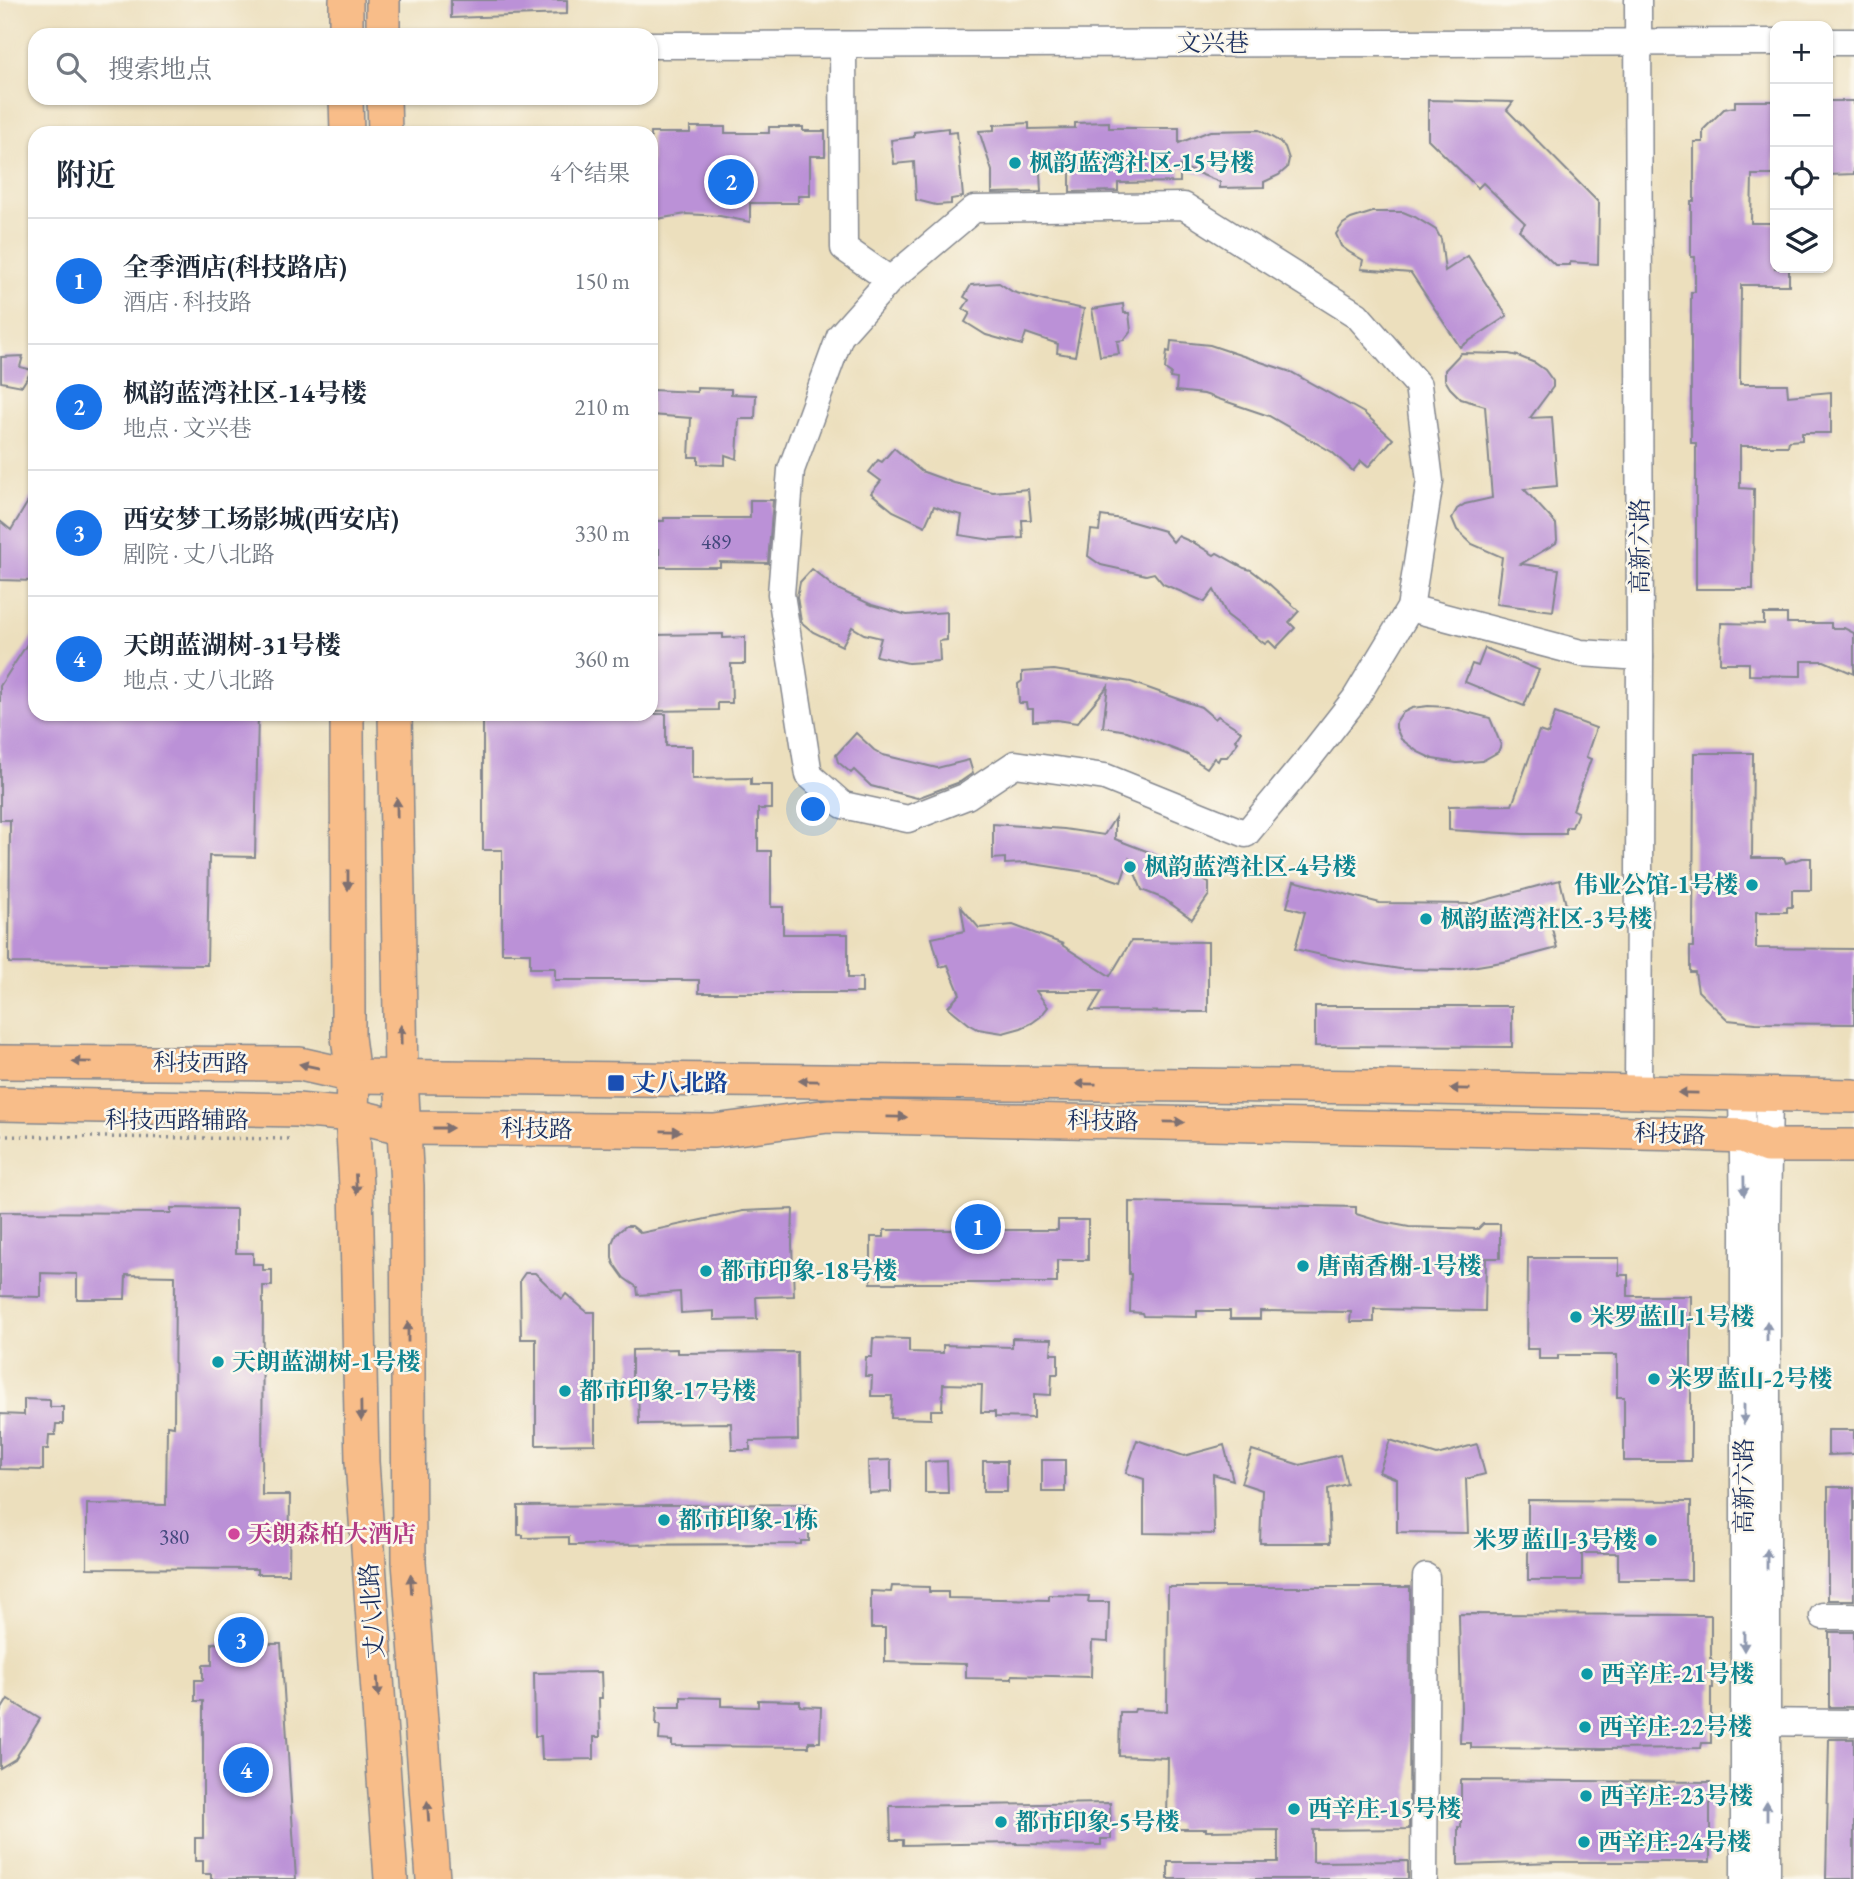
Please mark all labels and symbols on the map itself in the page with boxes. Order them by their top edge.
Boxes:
street label: 文兴巷 [1177,27,1249,58]
place label: 枫韵蓝湾社区-15号楼 [1029,147,1254,178]
marker: 枫韵蓝湾社区-15号楼 [1007,155,1023,171]
pin: 2 [708,156,754,208]
street label: 高新六路 [1624,498,1655,594]
house number: 489 [701,528,731,555]
your location [796,792,830,826]
one-way arrow [391,796,402,818]
place label: 枫韵蓝湾社区-4号楼 [1144,851,1356,882]
marker: 枫韵蓝湾社区-4号楼 [1122,859,1138,875]
one-way arrow [342,869,354,891]
place label: 伟业公馆-1号楼 [1574,869,1738,900]
marker: 伟业公馆-1号楼 [1744,877,1760,893]
place label: 枫韵蓝湾社区-3号楼 [1440,903,1652,934]
marker: 枫韵蓝湾社区-3号楼 [1418,911,1434,927]
one-way arrow [395,1024,406,1046]
street label: 科技西路 [153,1046,249,1079]
one-way arrow [71,1056,93,1068]
one-way arrow [298,1061,320,1072]
place label: 丈八北路 [632,1067,728,1098]
marker: 丈八北路 [606,1073,626,1093]
one-way arrow [798,1075,820,1087]
one-way arrow [1075,1079,1097,1090]
one-way arrow [1449,1083,1471,1094]
one-way arrow [1677,1087,1699,1098]
street label: 科技西路辅路 [105,1104,249,1135]
street label: 科技路 [1067,1104,1139,1137]
one-way arrow [887,1111,909,1123]
street label: 科技路 [501,1112,573,1145]
one-way arrow [1163,1117,1185,1128]
street label: 科技路 [1633,1117,1707,1150]
one-way arrow [433,1122,455,1134]
one-way arrow [660,1125,682,1136]
one-way arrow [350,1173,361,1195]
one-way arrow [1738,1176,1750,1198]
pin: 1 [955,1201,1001,1253]
place label: 唐南香榭-1号楼 [1317,1250,1481,1281]
place label: 都市印象-18号楼 [720,1255,897,1286]
marker: 唐南香榭-1号楼 [1295,1258,1311,1274]
marker: 都市印象-18号楼 [698,1263,714,1279]
place label: 米罗蓝山-1号楼 [1590,1301,1754,1332]
marker: 米罗蓝山-1号楼 [1568,1309,1584,1325]
one-way arrow [1761,1320,1773,1342]
one-way arrow [402,1321,414,1343]
place label: 天朗蓝湖树-1号楼 [232,1346,420,1377]
marker: 天朗蓝湖树-1号楼 [210,1354,226,1370]
place label: 米罗蓝山-2号楼 [1668,1363,1832,1394]
marker: 米罗蓝山-2号楼 [1646,1371,1662,1387]
place label: 都市印象-17号楼 [579,1375,756,1406]
marker: 都市印象-17号楼 [557,1383,573,1399]
one-way arrow [355,1400,367,1422]
one-way arrow [1738,1403,1750,1425]
street label: 高新六路 [1728,1438,1759,1534]
place label: 都市印象-1栋 [678,1504,818,1535]
marker: 都市印象-1栋 [656,1512,672,1528]
place label: 天朗森柏大酒店 [248,1518,416,1549]
house number: 380 [159,1523,189,1550]
place label: 米罗蓝山-3号楼 [1473,1524,1637,1555]
marker: 天朗森柏大酒店 [226,1526,242,1542]
marker: 米罗蓝山-3号楼 [1643,1532,1659,1548]
one-way arrow [1761,1548,1773,1570]
street label: 丈八北路 [353,1562,390,1660]
one-way arrow [405,1573,416,1595]
pin: 3 [218,1614,264,1666]
one-way arrow [1738,1631,1750,1653]
place label: 西辛庄-21号楼 [1601,1658,1754,1689]
marker: 西辛庄-21号楼 [1579,1666,1595,1682]
one-way arrow [372,1676,383,1698]
place label: 西辛庄-22号楼 [1599,1711,1752,1742]
marker: 西辛庄-22号楼 [1577,1719,1593,1735]
pin: 4 [223,1744,269,1796]
place label: 西辛庄-23号楼 [1600,1780,1753,1811]
marker: 西辛庄-23号楼 [1578,1788,1594,1804]
place label: 西辛庄-15号楼 [1308,1793,1461,1824]
one-way arrow [1761,1799,1773,1821]
one-way arrow [422,1800,433,1822]
marker: 西辛庄-15号楼 [1286,1801,1302,1817]
place label: 都市印象-5号楼 [1015,1806,1179,1837]
marker: 都市印象-5号楼 [993,1814,1009,1830]
place label: 西辛庄-24号楼 [1598,1826,1751,1857]
marker: 西辛庄-24号楼 [1576,1834,1592,1850]

